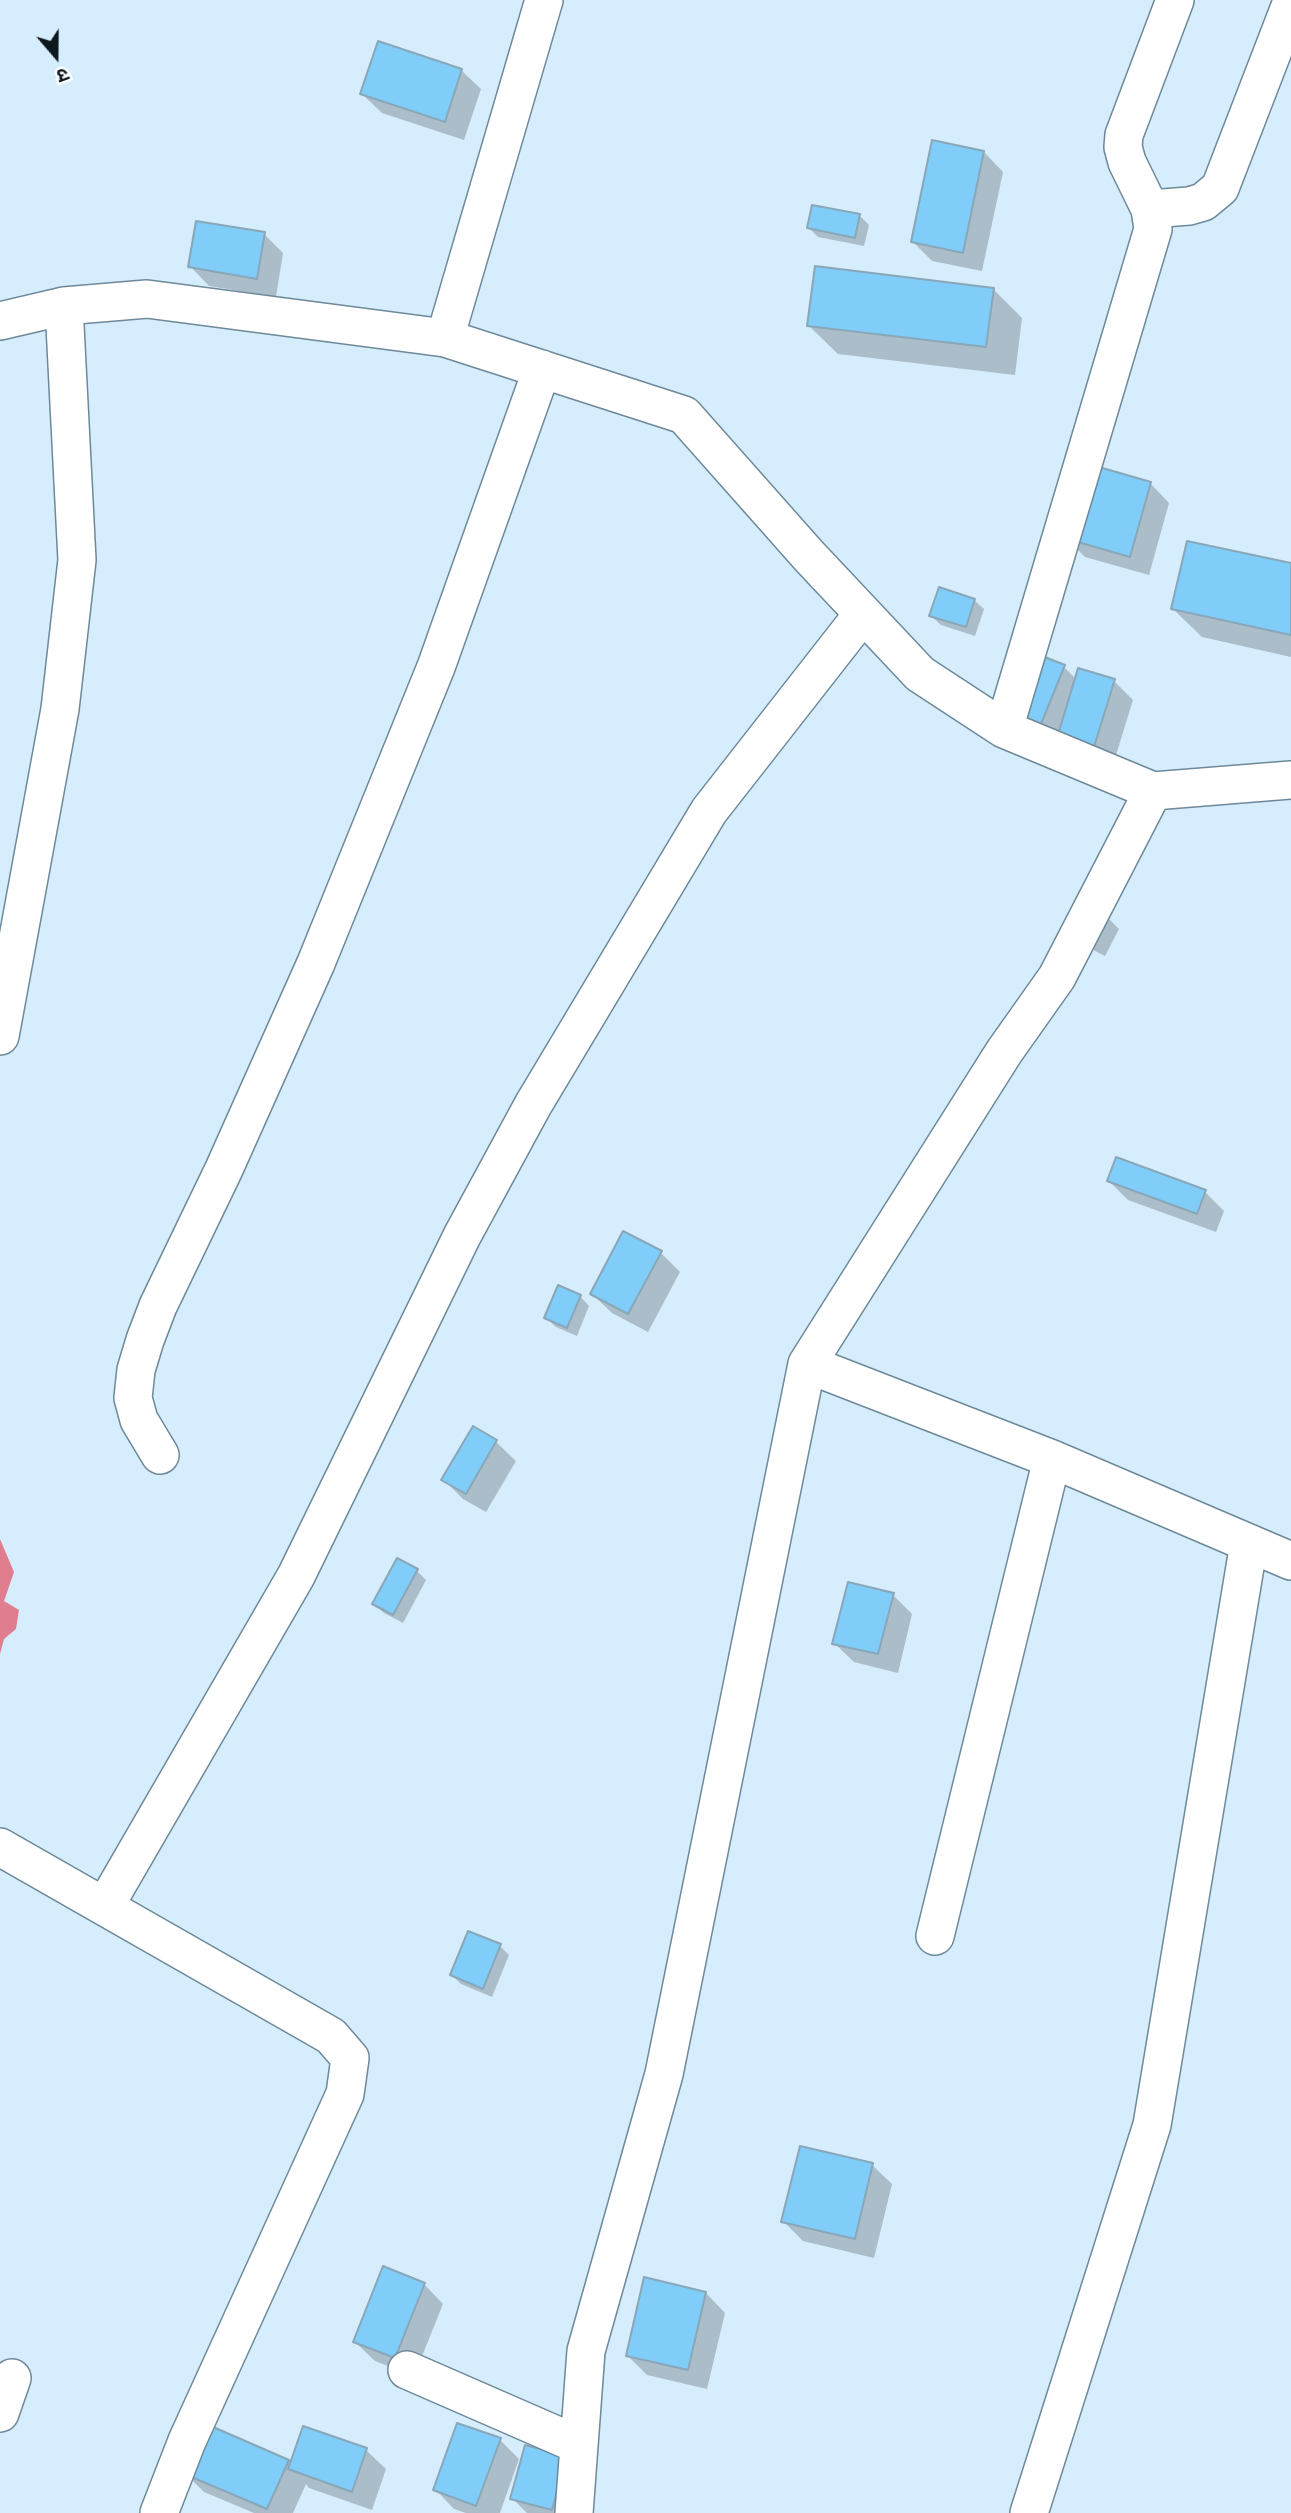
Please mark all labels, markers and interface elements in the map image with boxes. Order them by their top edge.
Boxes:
north arrow [21,21,91,91]
text: उ [54,63,73,89]

